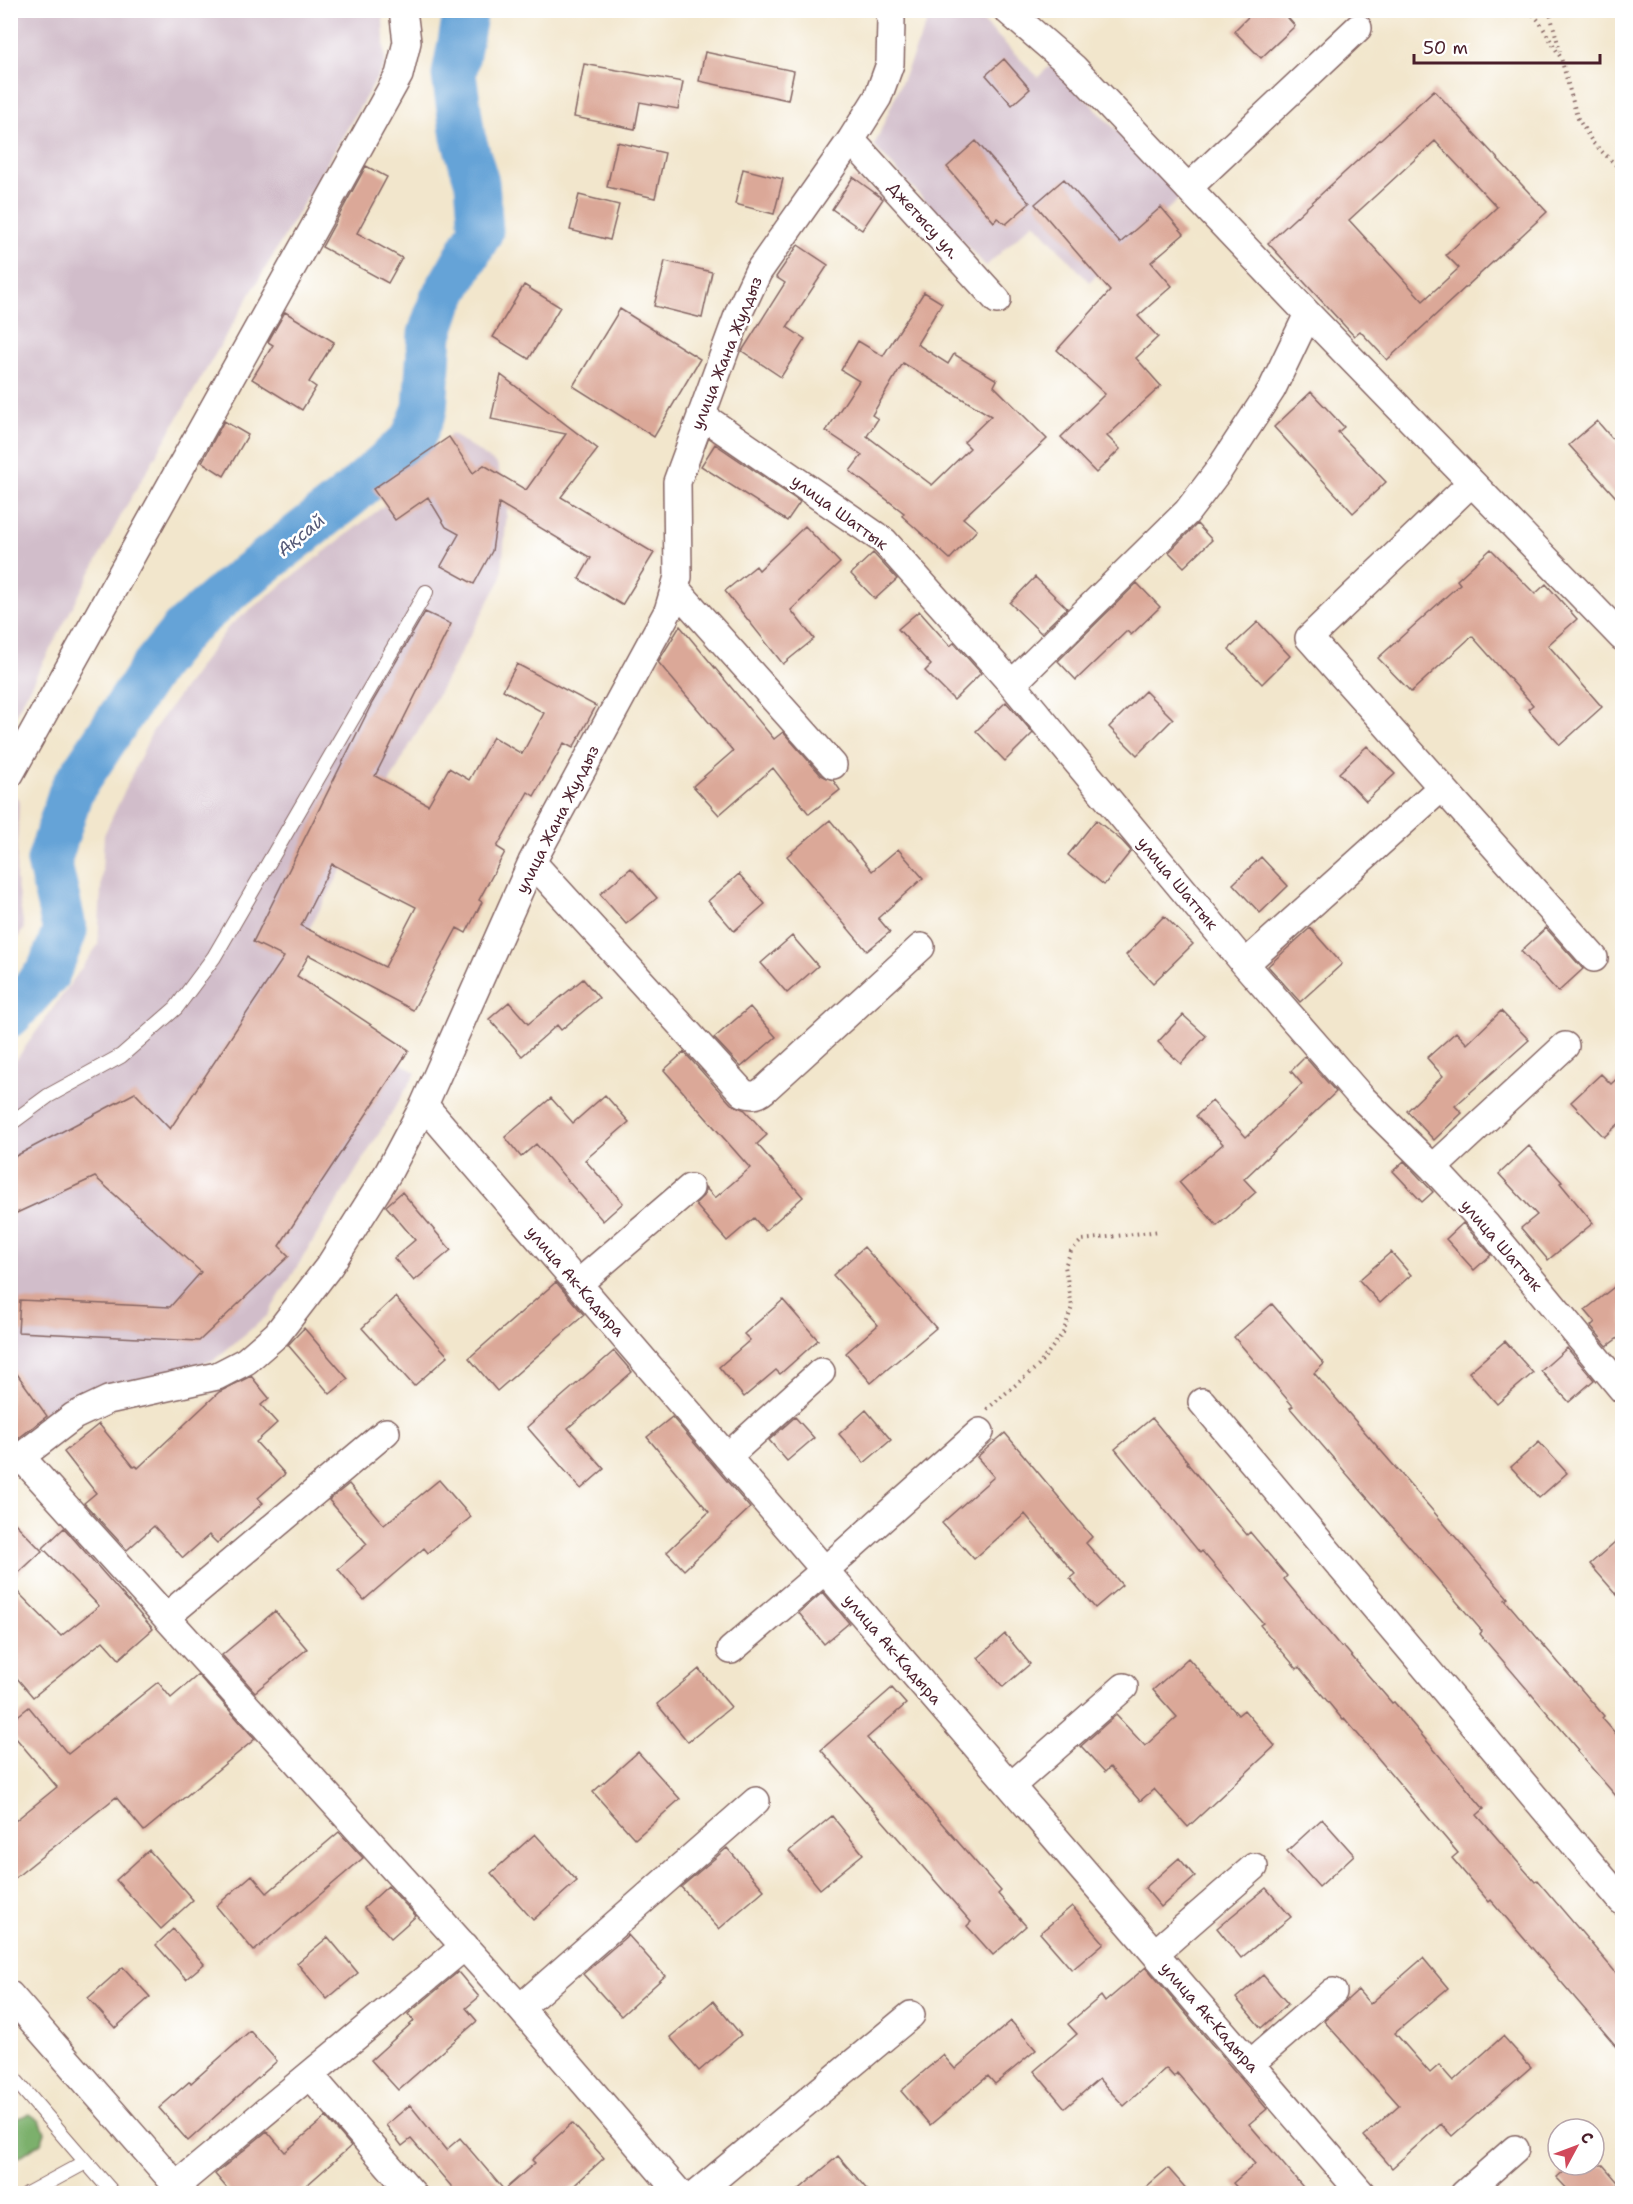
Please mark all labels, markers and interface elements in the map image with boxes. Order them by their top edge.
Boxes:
scale bar [1414,27,1600,65]
text: 50 m [1423,36,1468,60]
street label: Джетысу ул. [883,177,964,263]
street label: улица Жана Жулдыз [686,273,767,433]
street label: улица Шаттык [787,470,893,555]
water label: Ақсай [272,508,330,562]
street label: улица Жана Жулдыз [511,742,604,897]
street label: улица Шаттык [1133,833,1223,934]
street label: улица Шаттык [1456,1195,1548,1296]
street label: улица Ак-Кадыра [522,1222,629,1341]
street label: улица Ак-Кадыра [839,1590,946,1709]
street label: улица Ак-Кадыра [1156,1958,1263,2077]
north arrow [1546,2117,1606,2177]
text: С [1576,2127,1598,2148]

